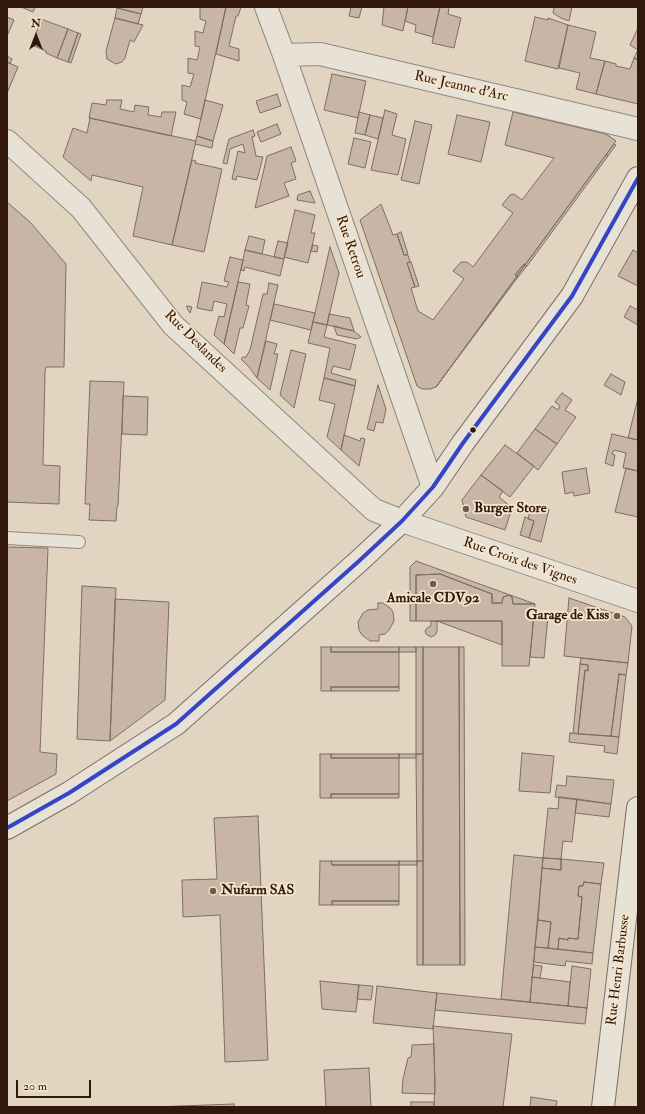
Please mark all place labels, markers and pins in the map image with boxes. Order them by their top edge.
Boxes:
unlabelled marker [468,425,478,435]
place label: Burger Store [474,501,547,517]
marker: Burger Store [461,504,471,514]
marker: Amicale CDV92 [428,579,438,589]
place label: Amicale CDV92 [387,591,479,607]
place label: Garage de Kiss [526,608,609,624]
marker: Garage de Kiss [612,611,622,621]
place label: Nufarm SAS [221,883,294,899]
marker: Nufarm SAS [208,886,218,896]

